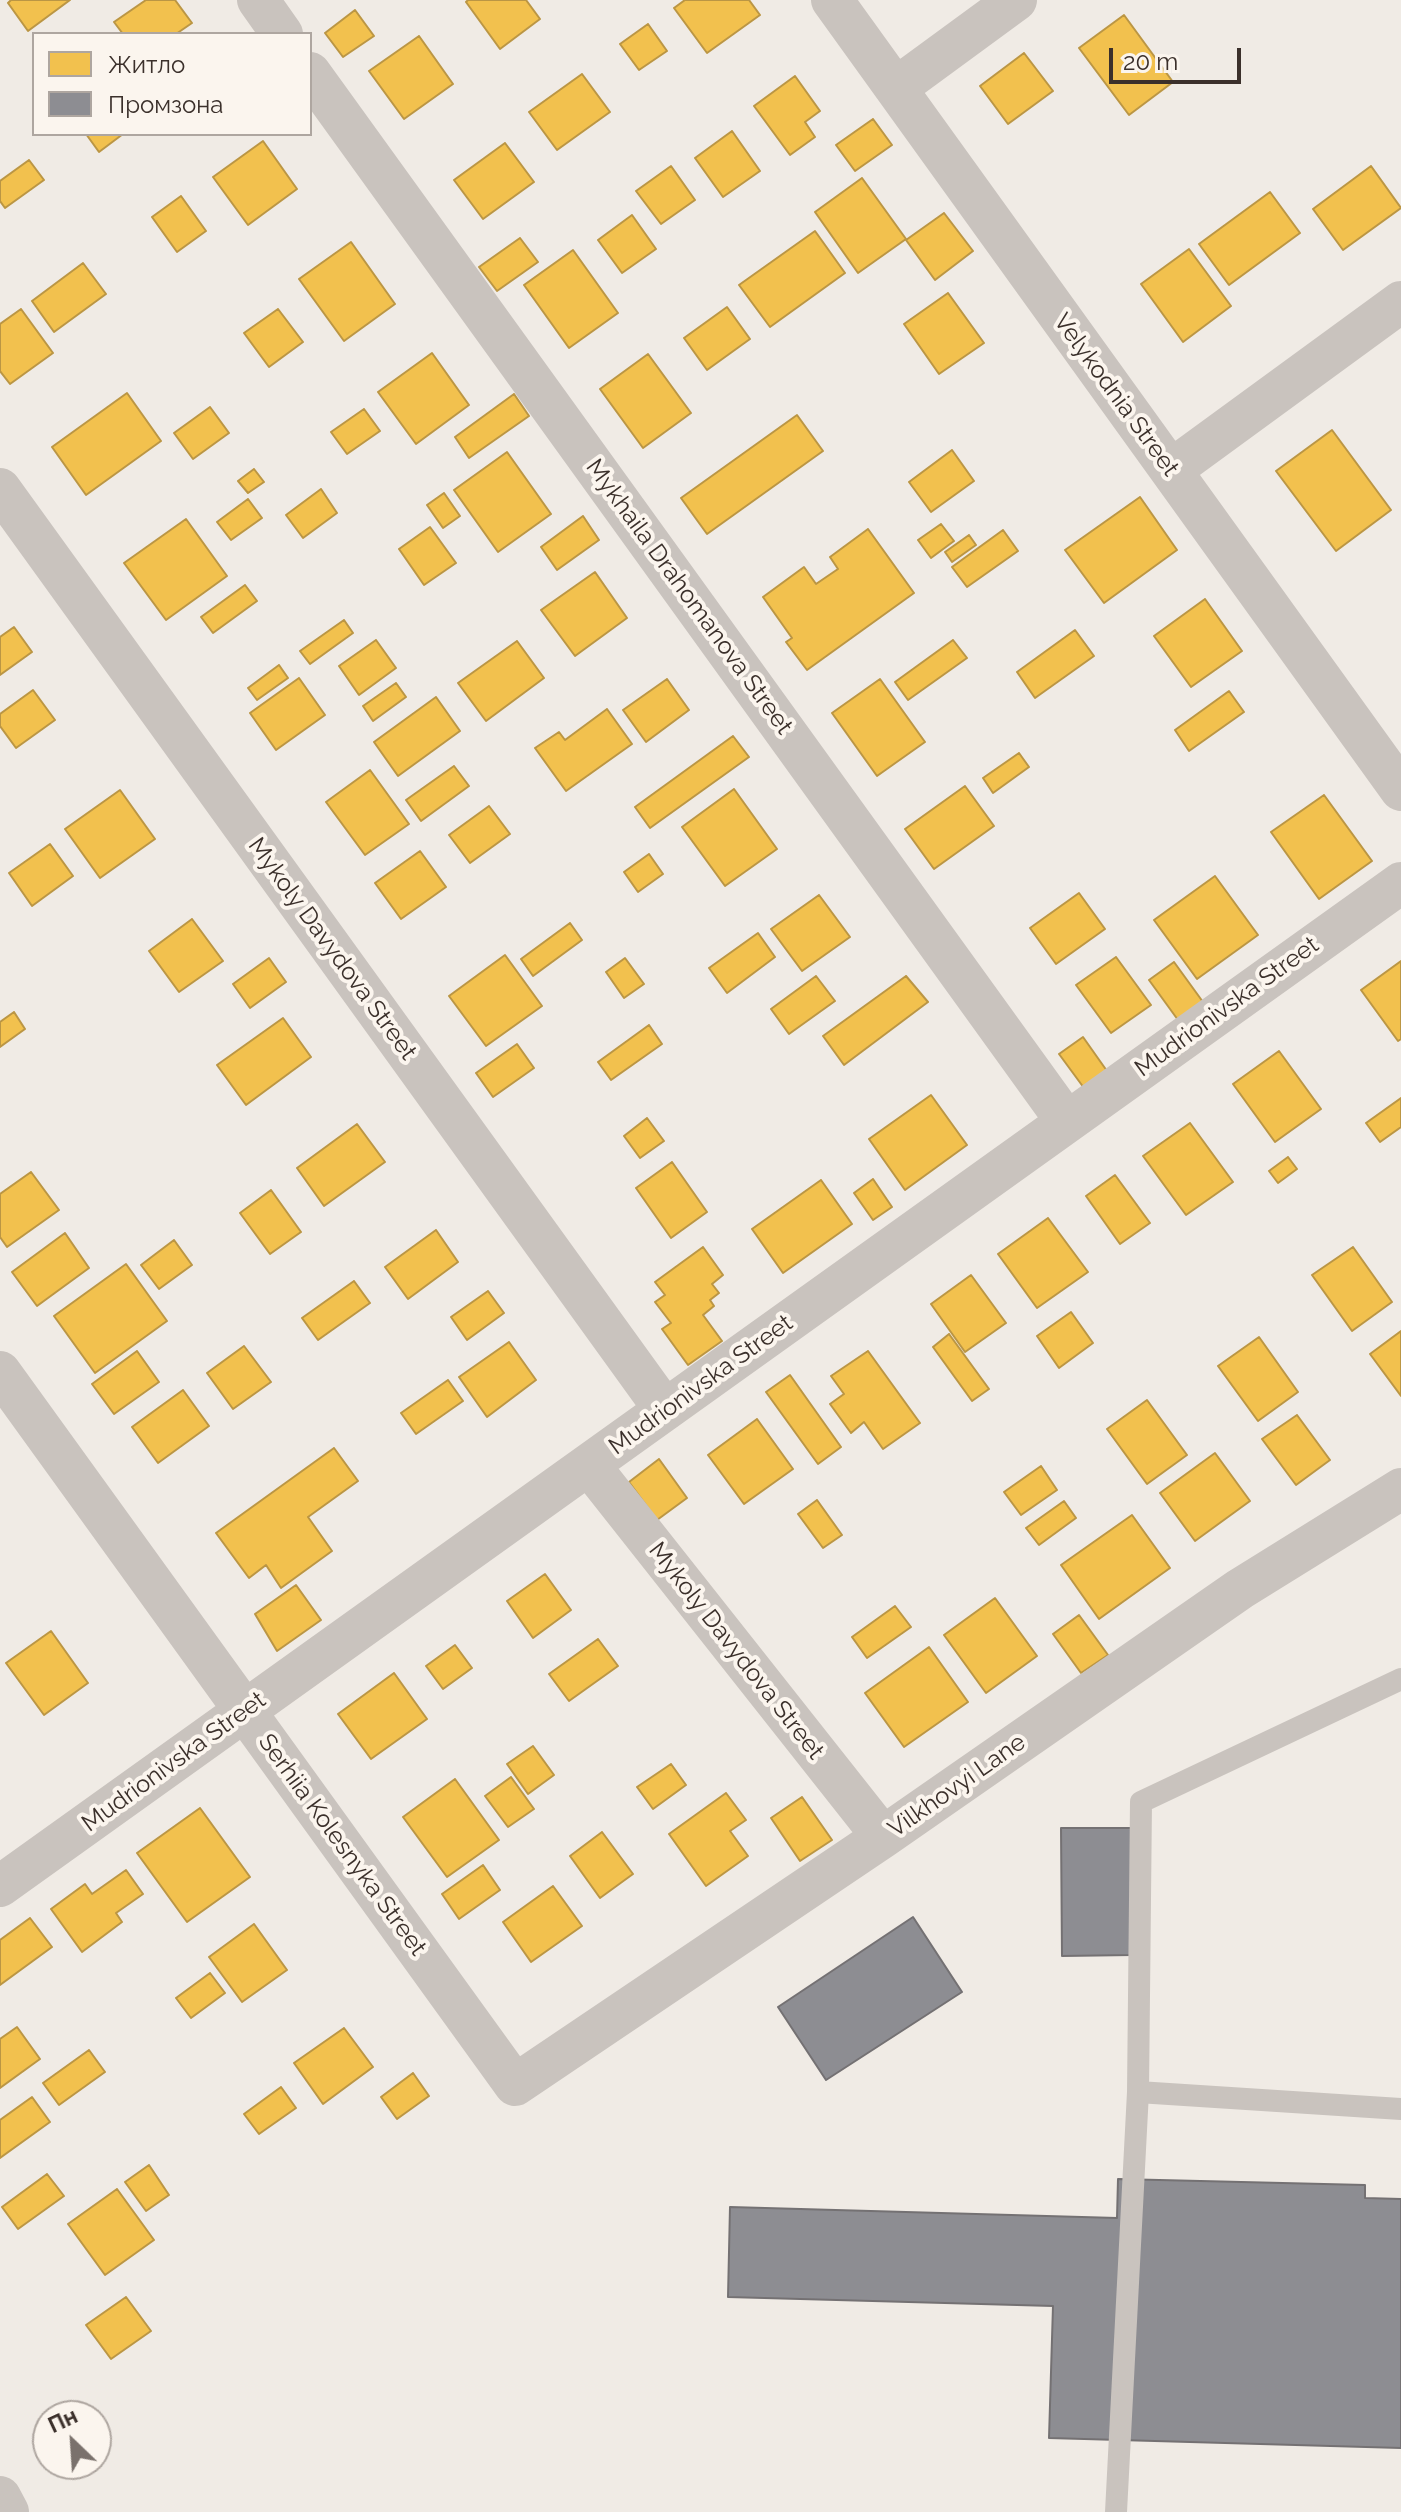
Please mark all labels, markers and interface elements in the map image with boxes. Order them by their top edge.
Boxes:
legend [32,32,312,136]
scale bar [1113,32,1245,82]
text: 20 m [1123,47,1178,76]
text: Житло [108,50,185,79]
text: Промзона [108,90,223,119]
street label: Velykodnia Street [1047,308,1185,482]
street label: Mykhaila Drahomanova Street [580,454,798,740]
street label: Mykoly Davydova Street [242,832,422,1066]
street label: Mudrionivska Street [1130,931,1324,1083]
street label: Mudrionivska Street [604,1309,798,1461]
street label: Mykoly Davydova Street [642,1537,830,1765]
street label: Mudrionivska Street [77,1686,271,1838]
street label: Vilkhovyi Lane [883,1728,1031,1844]
street label: Serhiia Kolesnyka Street [252,1729,432,1961]
north arrow [32,2400,112,2480]
text: Пн [44,2402,81,2438]

